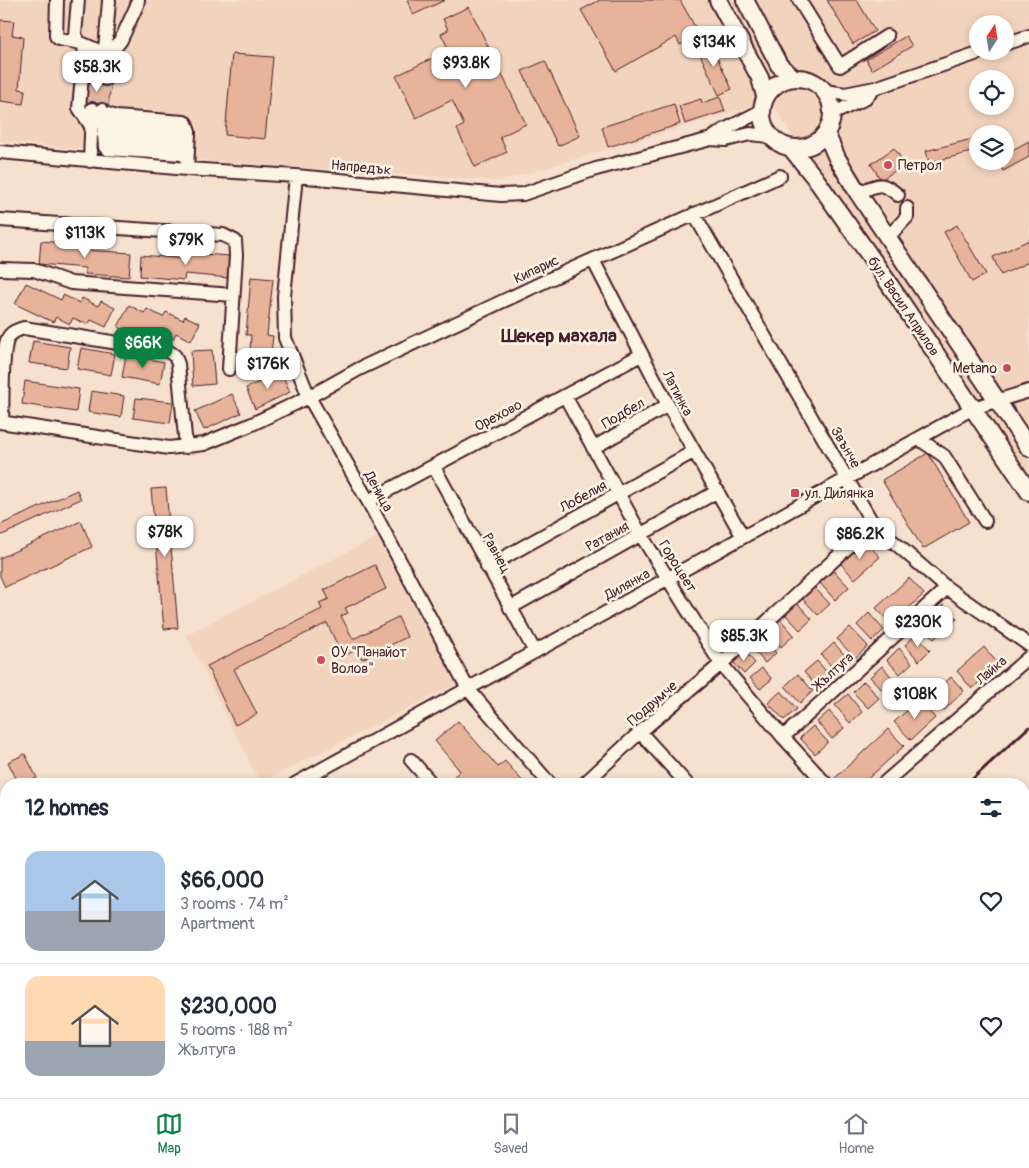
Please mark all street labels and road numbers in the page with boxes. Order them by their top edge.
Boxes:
street label: Напредък [330,156,392,179]
street label: Кипарис [511,252,561,287]
street label: бул. Васил Априлов [864,253,943,359]
street label: Латинка [658,367,697,419]
street label: Подбел [599,394,648,432]
street label: Орехово [472,396,525,435]
street label: Звънче [827,424,864,471]
street label: Деница [360,467,397,515]
street label: Лобелия [556,477,610,517]
street label: Ратания [583,518,632,555]
street label: Равнец [479,530,515,576]
street label: Гороцвет [655,537,700,595]
street label: Дилянка [601,565,653,604]
street label: Жълтуга [808,649,857,695]
street label: Лайка [972,652,1010,689]
street label: Подрумче [624,677,681,730]

